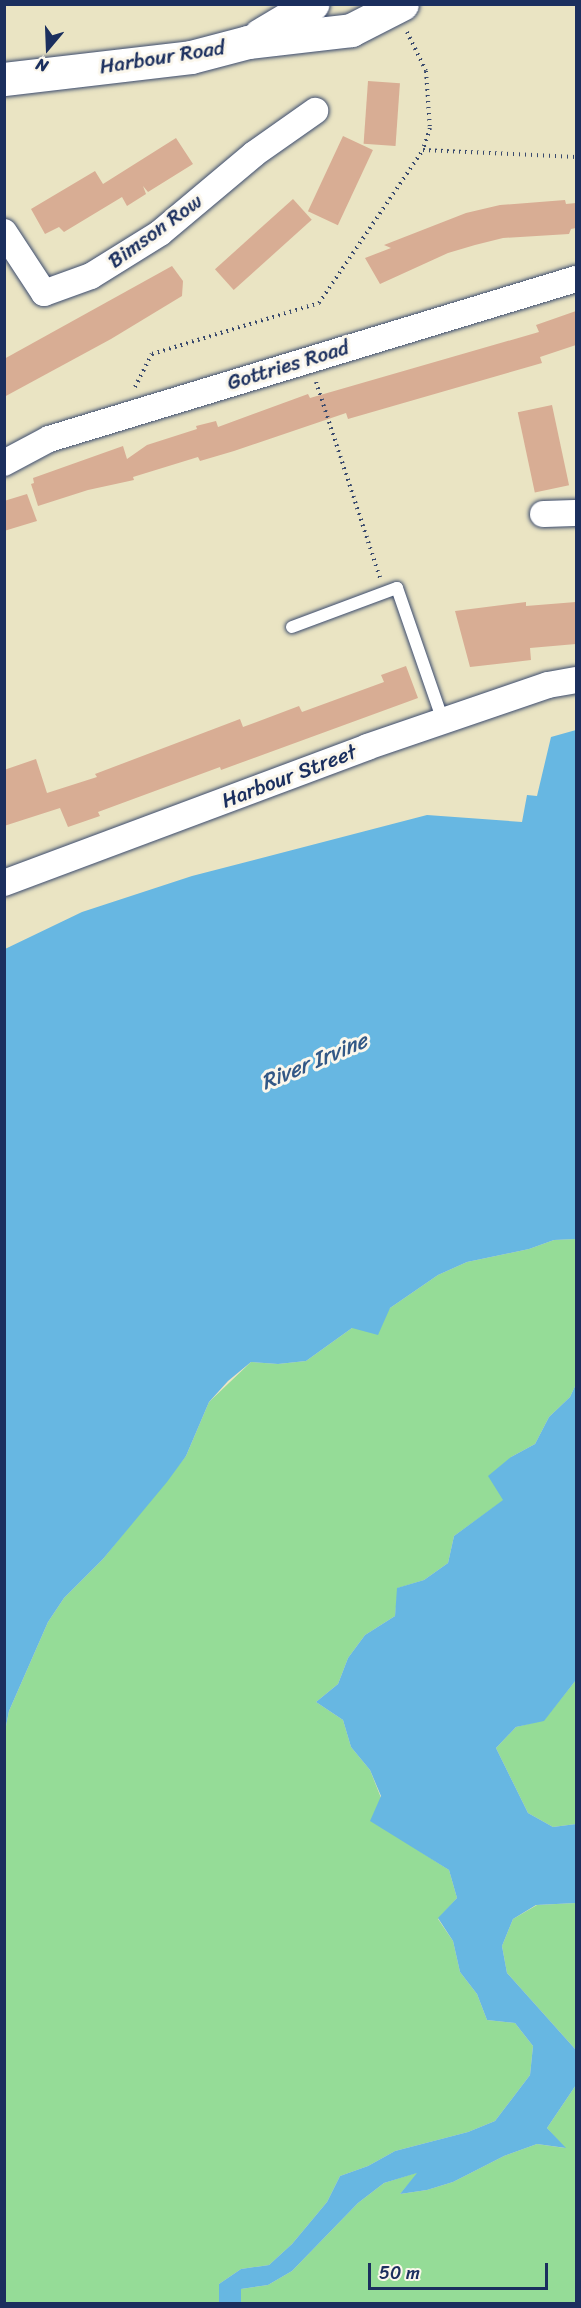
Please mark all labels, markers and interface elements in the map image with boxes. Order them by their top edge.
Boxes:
north arrow [18,18,78,78]
street label: Harbour Road [98,35,226,79]
text: N [32,50,52,81]
street label: Bimson Row [103,188,207,274]
street label: Gottries Road [224,335,352,395]
street label: Harbour Street [218,739,360,813]
water label: River Irvine [257,1027,371,1095]
scale bar [371,2251,551,2289]
text: 50 m [379,2257,420,2289]

